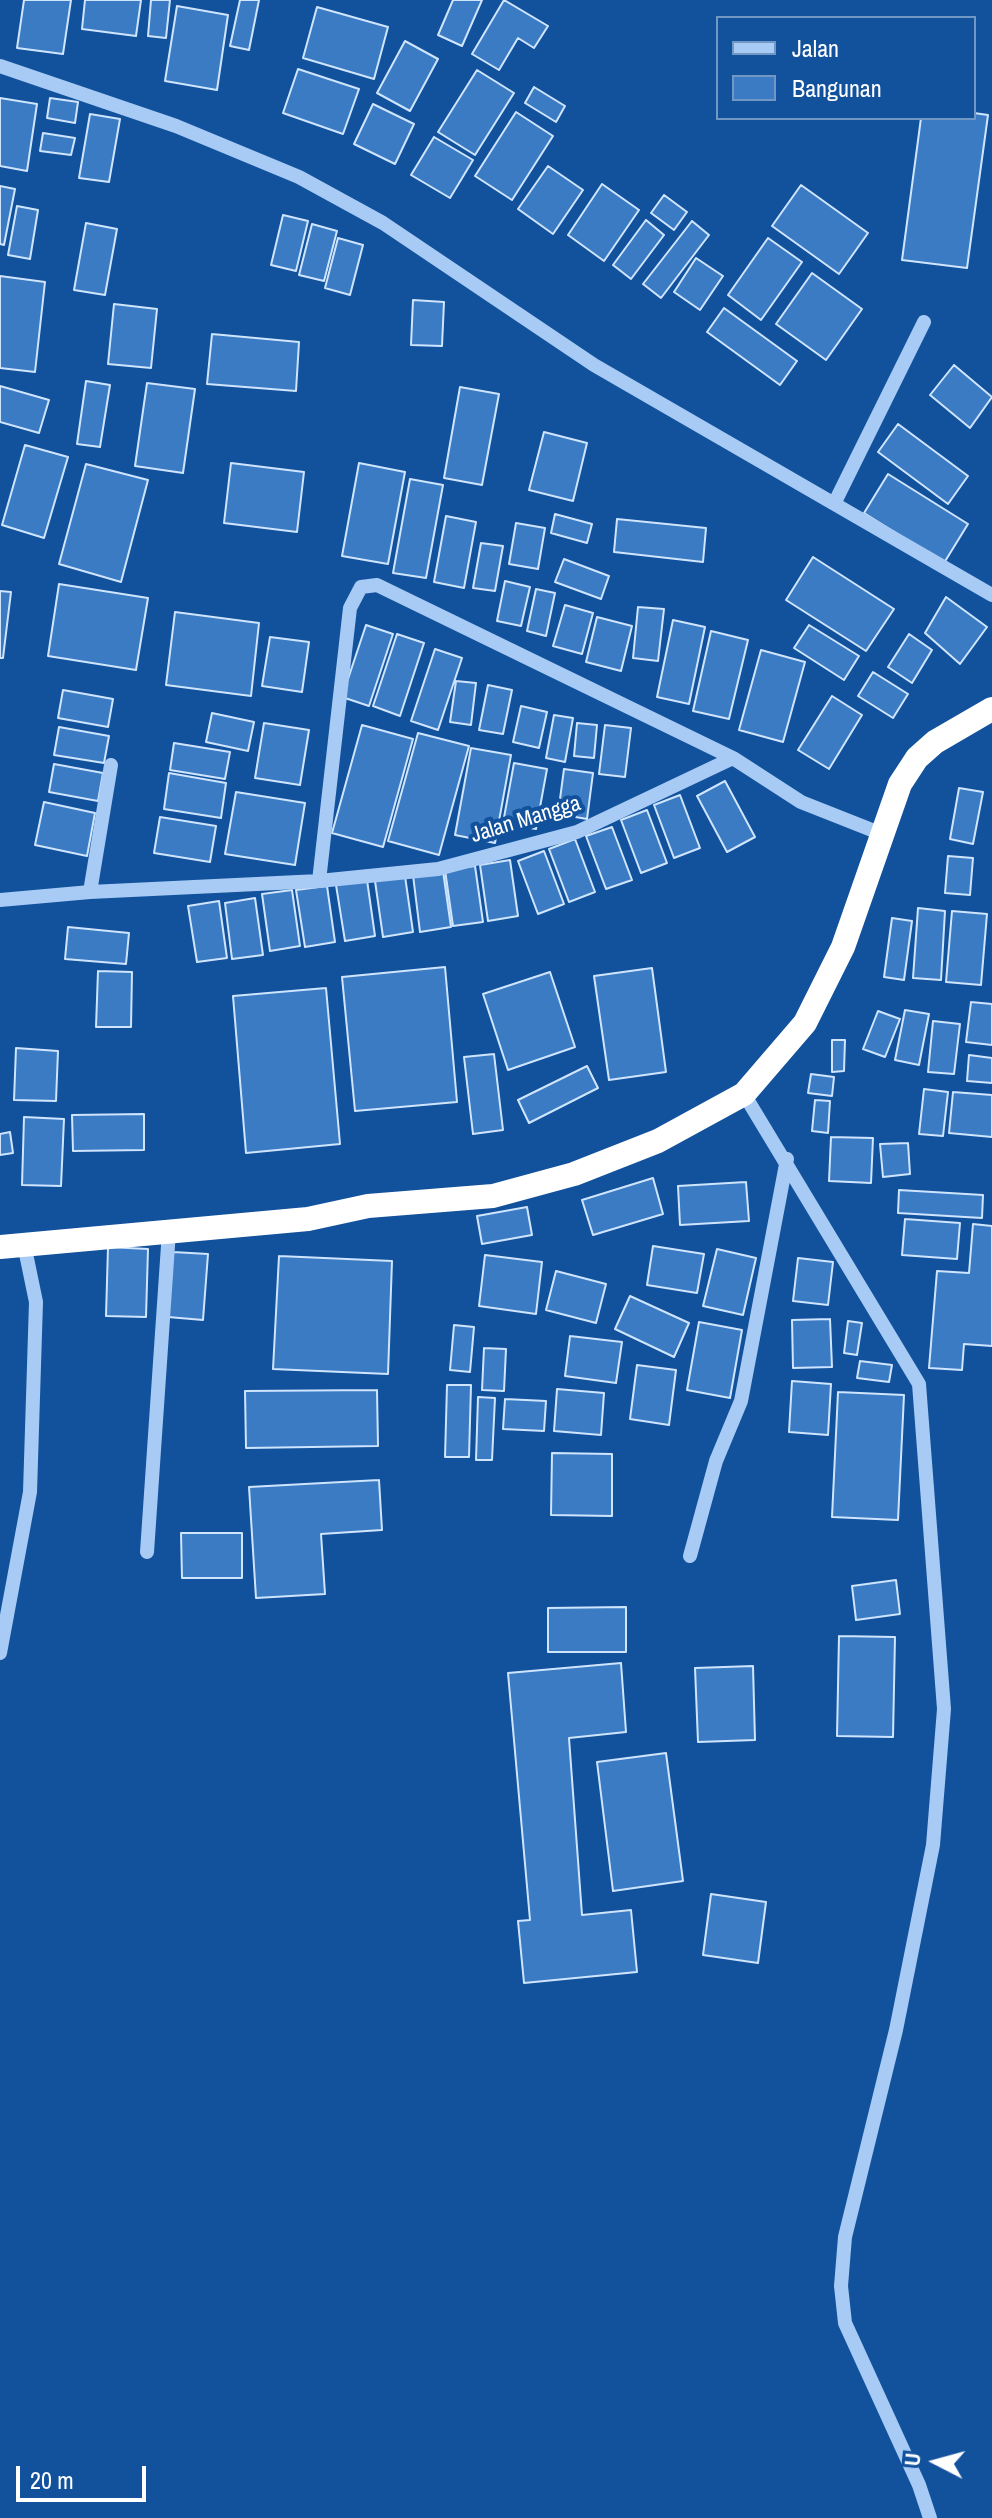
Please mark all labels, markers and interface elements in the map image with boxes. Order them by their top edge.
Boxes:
legend [716,16,976,120]
text: Jalan [792,32,839,64]
text: Bangunan [792,72,882,104]
street label: Jalan Mangga [468,791,584,849]
north arrow [896,2422,976,2502]
scale bar [20,2450,150,2500]
text: U [897,2451,928,2468]
text: 20 m [30,2464,74,2496]

